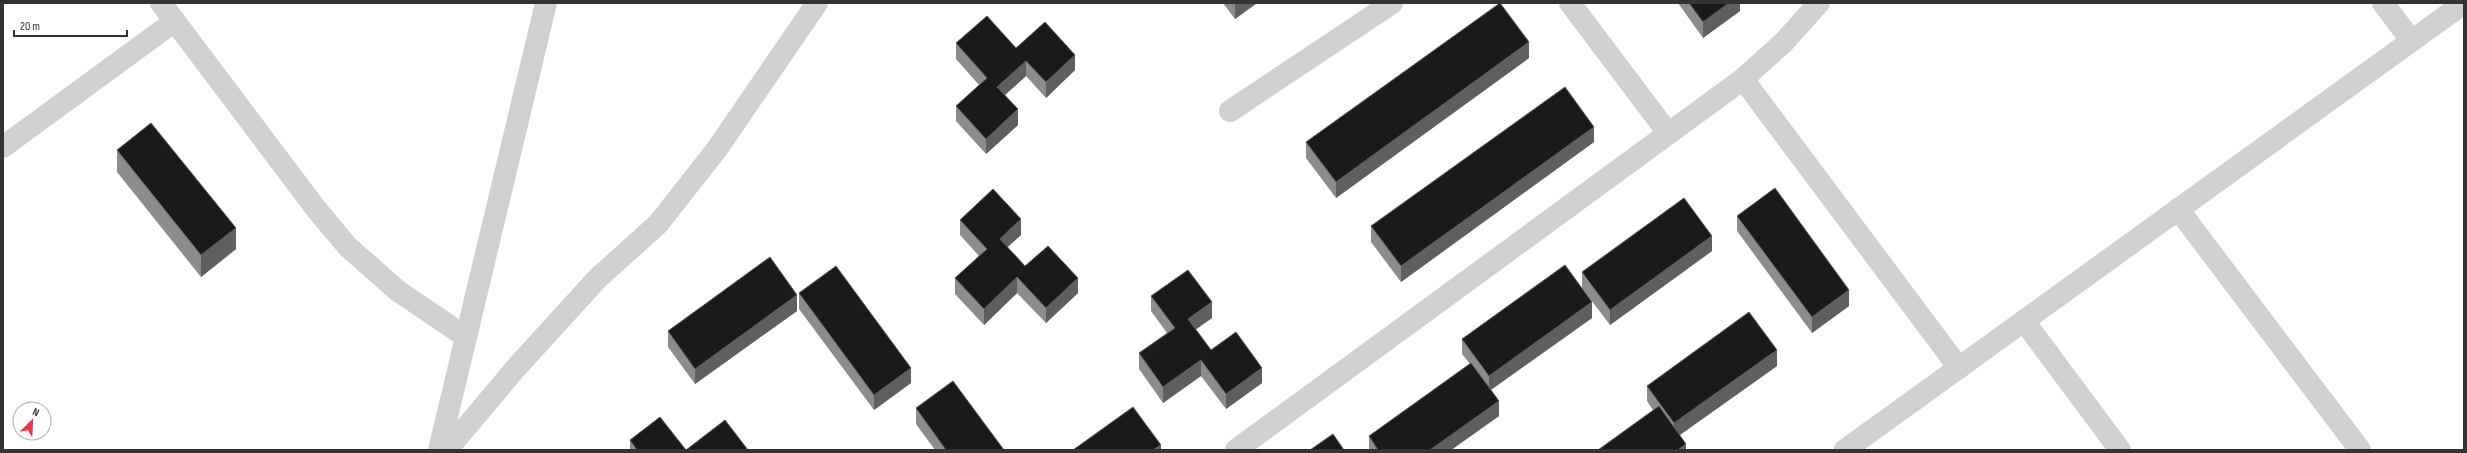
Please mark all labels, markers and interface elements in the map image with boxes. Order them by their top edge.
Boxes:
scale bar [14,12,127,38]
text: 20 m [20,19,40,34]
north arrow [12,401,52,441]
text: N [31,405,41,420]

